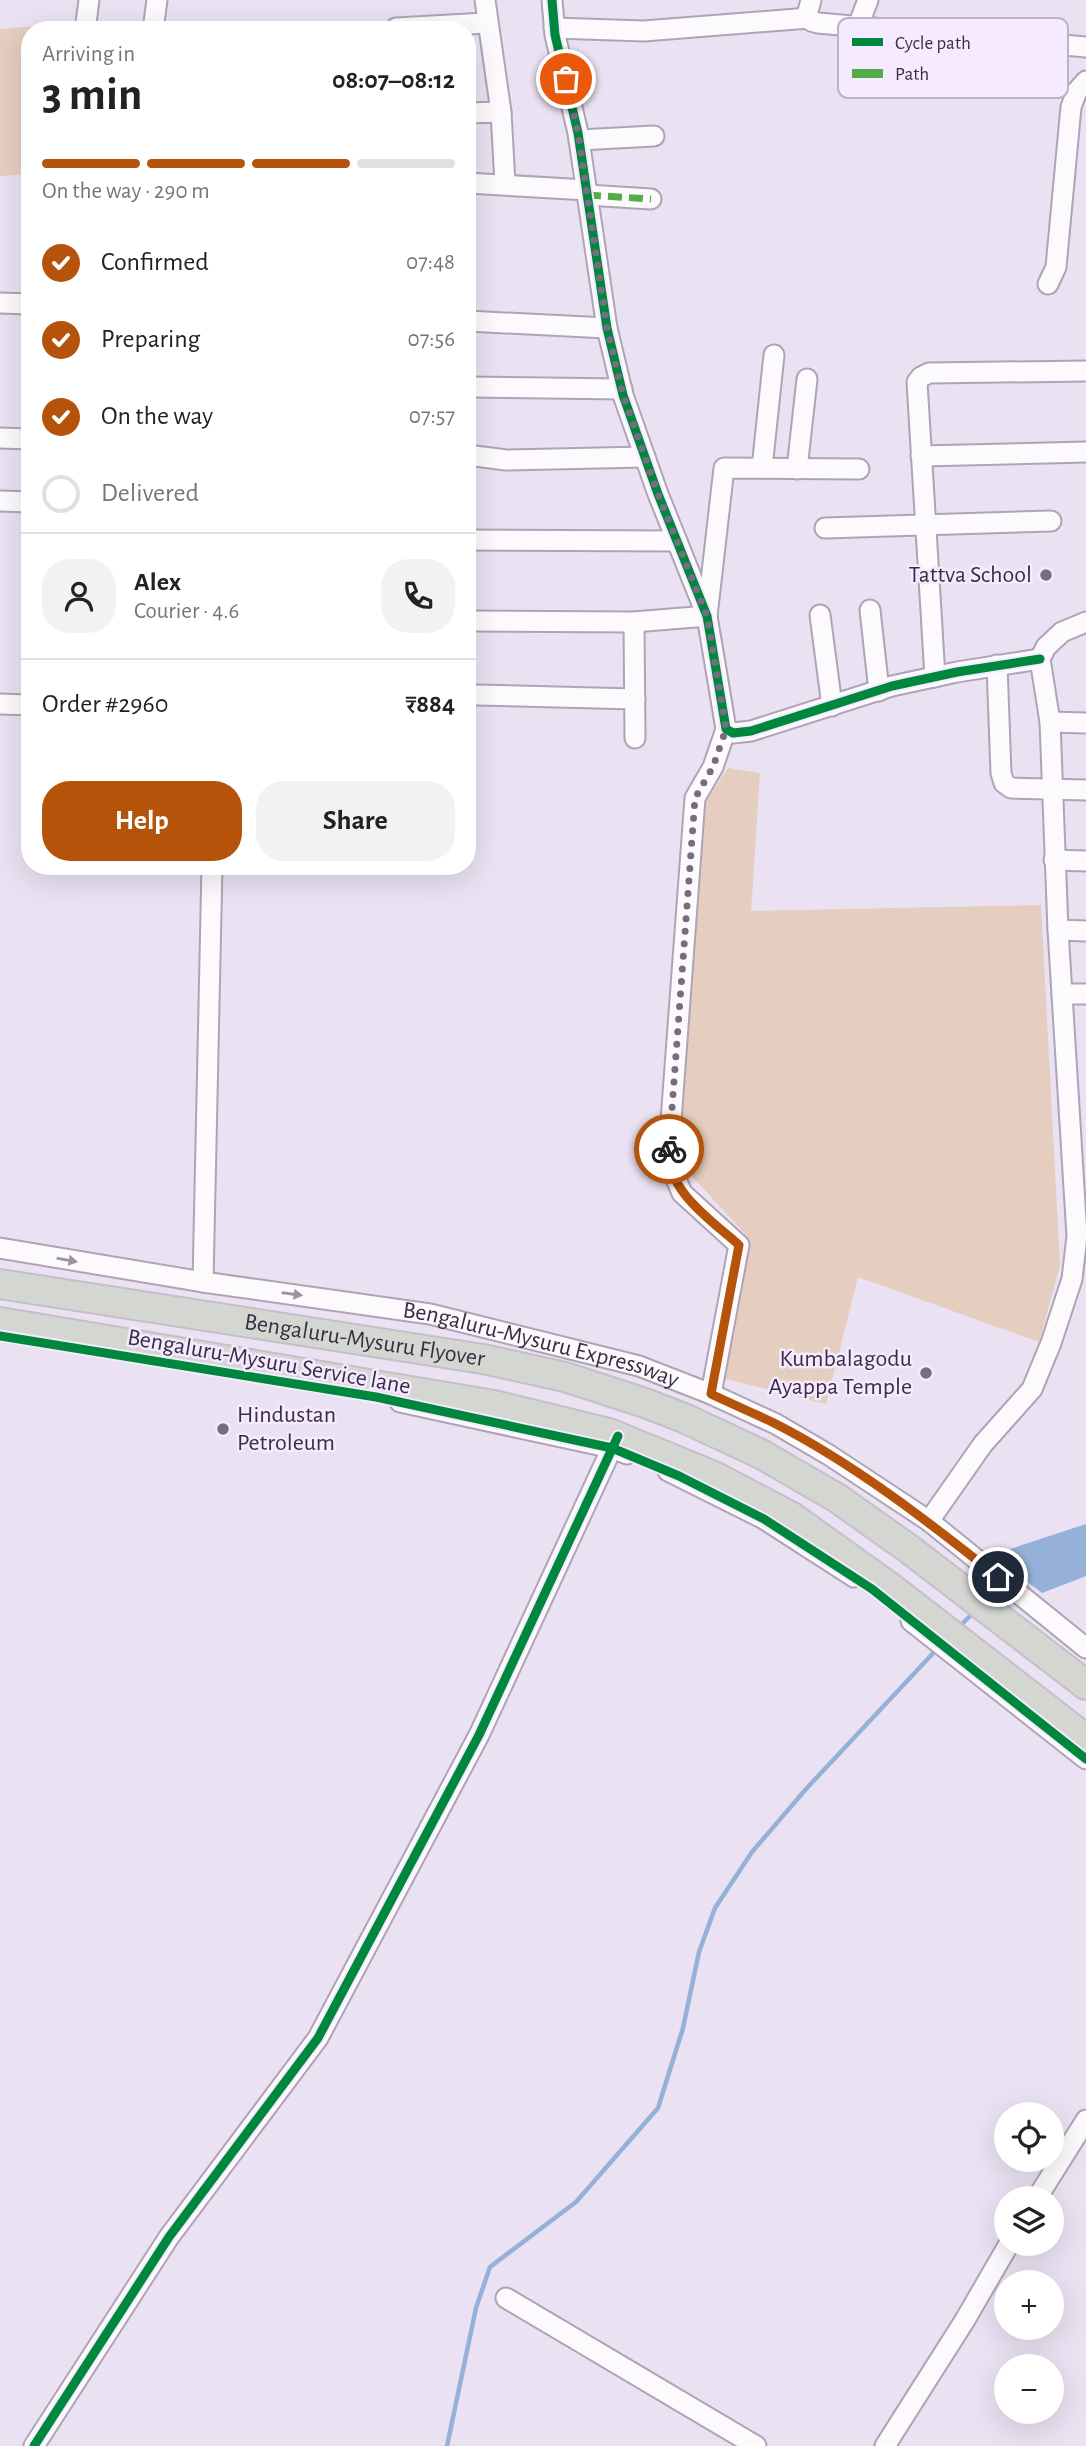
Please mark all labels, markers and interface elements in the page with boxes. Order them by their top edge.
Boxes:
legend [838,18,1068,98]
text: Cycle path [895,34,971,53]
text: Arriving in [42,43,135,66]
pin [536,49,596,109]
icon: bag [547,60,585,98]
text: Path [895,65,929,84]
text: 08:07–08:12 [332,67,455,93]
text: 3 min [42,72,142,118]
text: On the way · 290 m [42,180,210,203]
icon: check [42,244,80,282]
text: Confirmed [101,249,209,275]
text: 07:48 [406,251,455,274]
icon: check [42,321,80,359]
text: Preparing [101,326,200,352]
text: 07:56 [408,328,455,351]
icon: check [42,398,80,436]
text: On the way [101,403,213,429]
text: 07:57 [409,405,455,428]
text: Delivered [101,480,199,506]
button: person [42,559,116,633]
button: phone [381,559,455,633]
place label: Tattva School [909,563,1032,587]
marker: Tattva School [1038,567,1054,583]
text: Alex [134,569,181,595]
text: Courier · 4.6 [134,600,239,623]
text: Order #2960 [42,691,168,717]
text: ₹884 [405,691,455,717]
button: Help [42,781,242,861]
button: Share [256,781,455,861]
courier [634,1114,704,1184]
icon: bike [650,1130,688,1168]
one-way arrow [56,1255,78,1266]
one-way arrow [281,1289,303,1300]
street label: Bengaluru-Mysuru Expressway [401,1298,682,1392]
street label: Bengaluru-Mysuru Flyover [243,1310,487,1371]
street label: Bengaluru-Mysuru Service lane [126,1325,412,1399]
place label: Kumbalagodu Ayappa Temple [769,1347,912,1399]
marker: Kumbalagodu Ayappa Temple [918,1365,934,1381]
place label: Hindustan Petroleum [237,1403,336,1455]
marker: Hindustan Petroleum [215,1421,231,1437]
pin [968,1547,1028,1607]
icon: home [979,1558,1017,1596]
map controls [994,2102,1064,2424]
button: locate [994,2102,1064,2172]
button: layers [994,2186,1064,2256]
button: + [994,2270,1064,2340]
button: − [994,2354,1064,2424]

